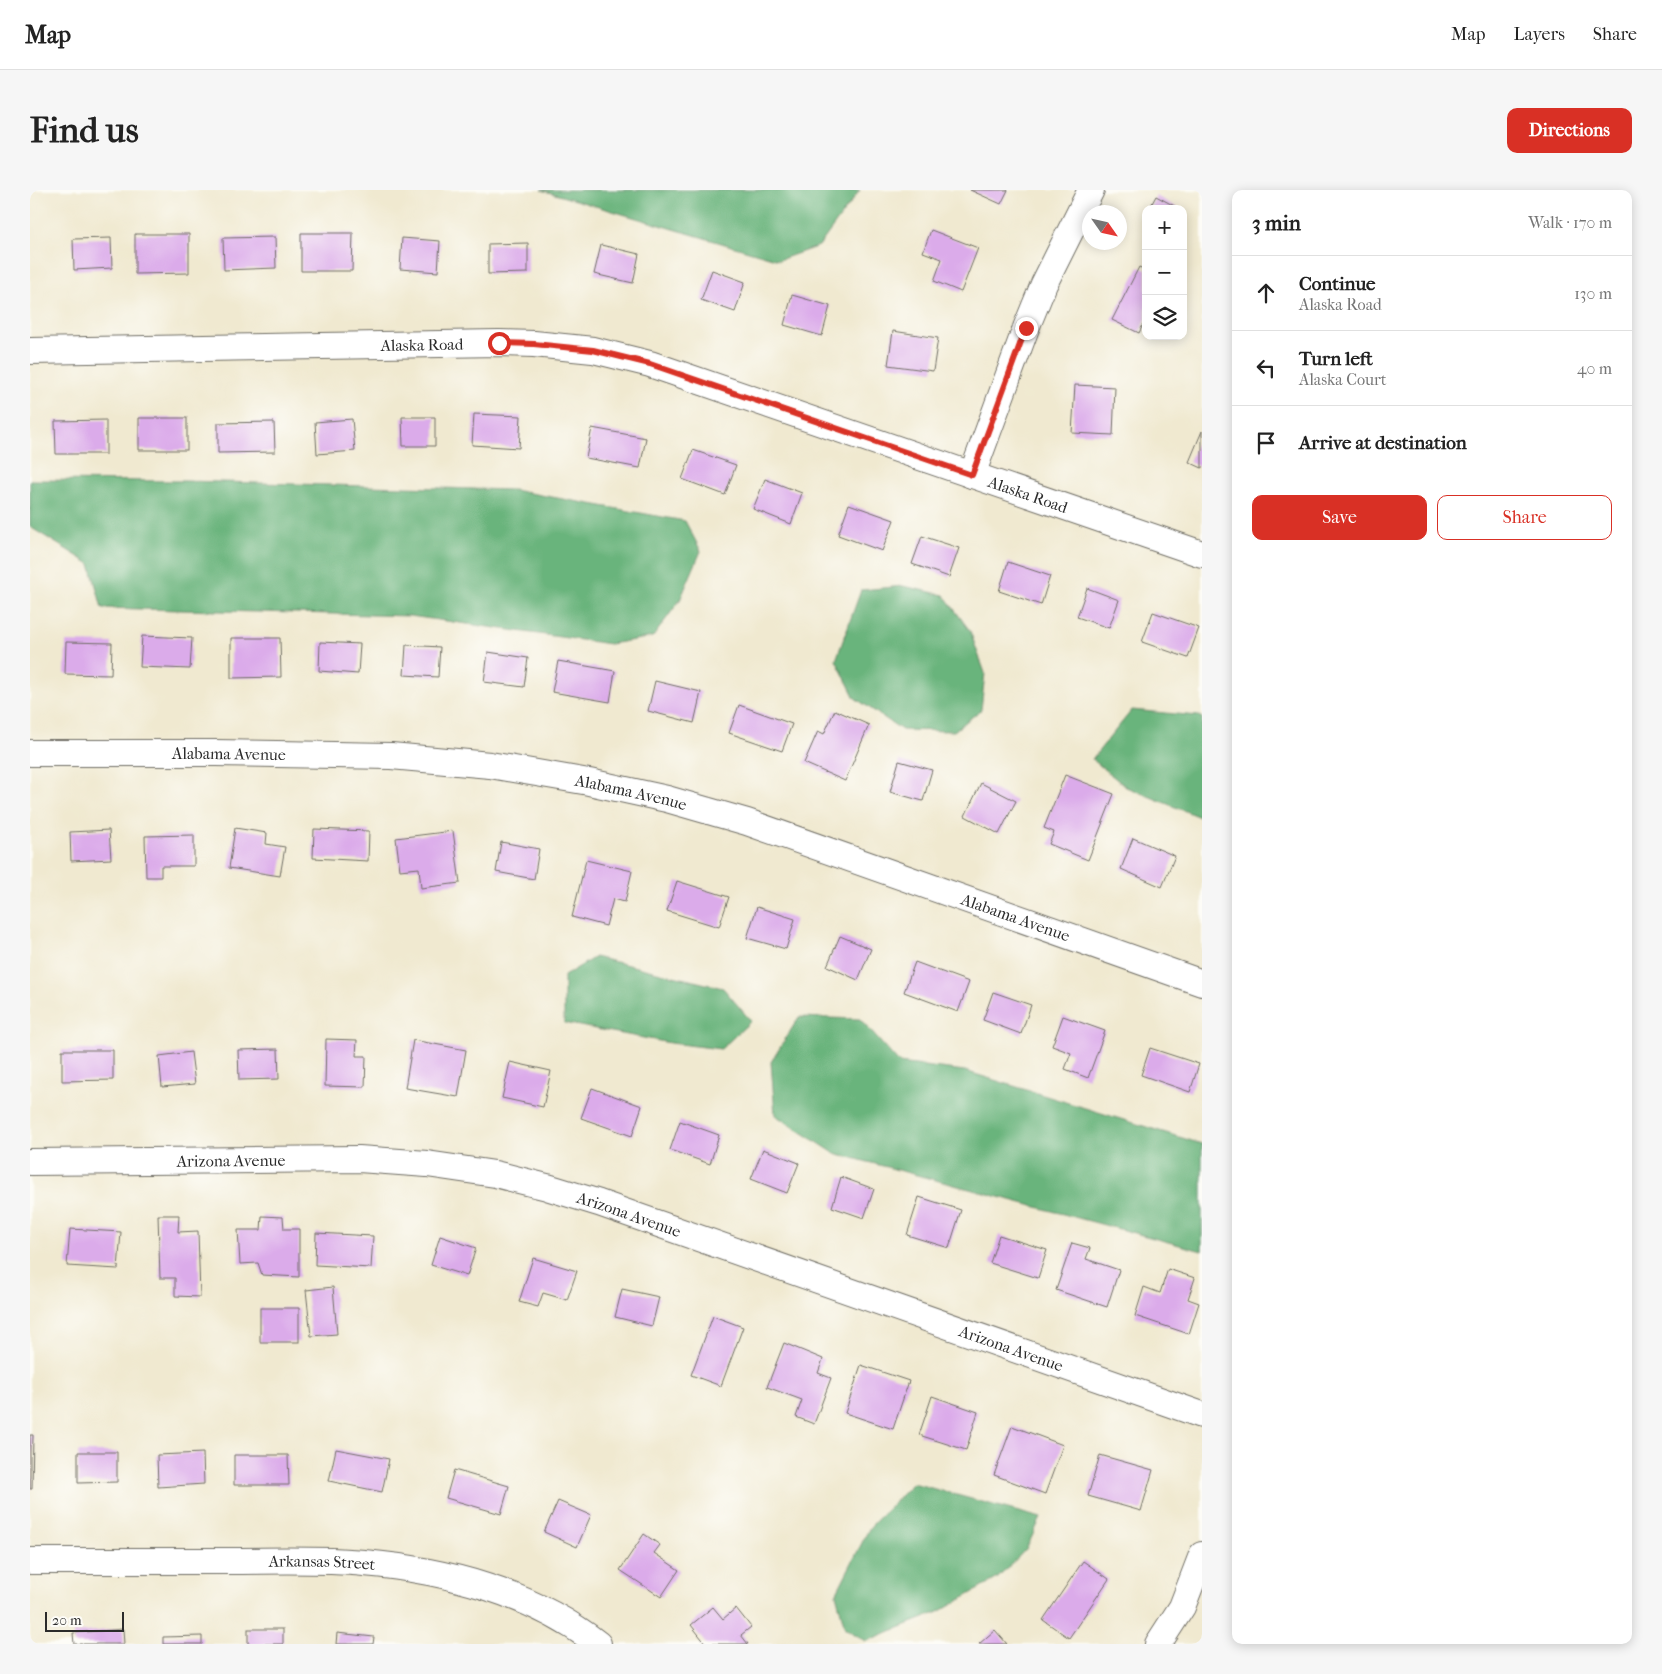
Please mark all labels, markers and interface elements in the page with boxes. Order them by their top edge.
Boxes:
text: Map [25,21,71,49]
text: Map [1451,24,1485,45]
text: Layers [1513,24,1565,45]
text: Share [1593,24,1637,45]
button: Directions [1507,108,1632,153]
text: Find us [30,110,139,151]
north arrow [1082,205,1127,250]
map controls [1142,205,1187,340]
button: + [1142,205,1187,250]
text: 3 min [1252,211,1301,235]
text: Walk · 170 m [1528,213,1612,232]
button: − [1142,250,1187,295]
text: Continue [1299,273,1375,295]
icon: ahead [1252,279,1280,307]
text: 130 m [1574,284,1612,303]
button: layers [1142,295,1187,340]
text: Alaska Road [1299,295,1382,314]
route end [1015,317,1038,340]
route start [488,332,511,355]
street label: Alaska Road [379,335,464,355]
text: Turn left [1299,348,1373,370]
icon: left [1252,354,1280,382]
text: 40 m [1577,359,1612,378]
text: Alaska Court [1299,370,1387,389]
icon: arrive [1252,429,1280,457]
text: Arrive at destination [1299,432,1467,454]
street label: Alaska Road [985,472,1070,517]
button: Save [1252,495,1427,540]
button: Share [1437,495,1612,540]
street label: Alabama Avenue [171,744,286,764]
street label: Alabama Avenue [573,771,689,814]
street label: Alabama Avenue [958,889,1072,946]
street label: Arizona Avenue [176,1151,286,1171]
street label: Arizona Avenue [574,1188,684,1241]
street label: Arizona Avenue [956,1321,1066,1375]
street label: Arkansas Street [268,1551,376,1574]
scale bar [45,1609,124,1632]
text: 20 m [52,1612,82,1629]

